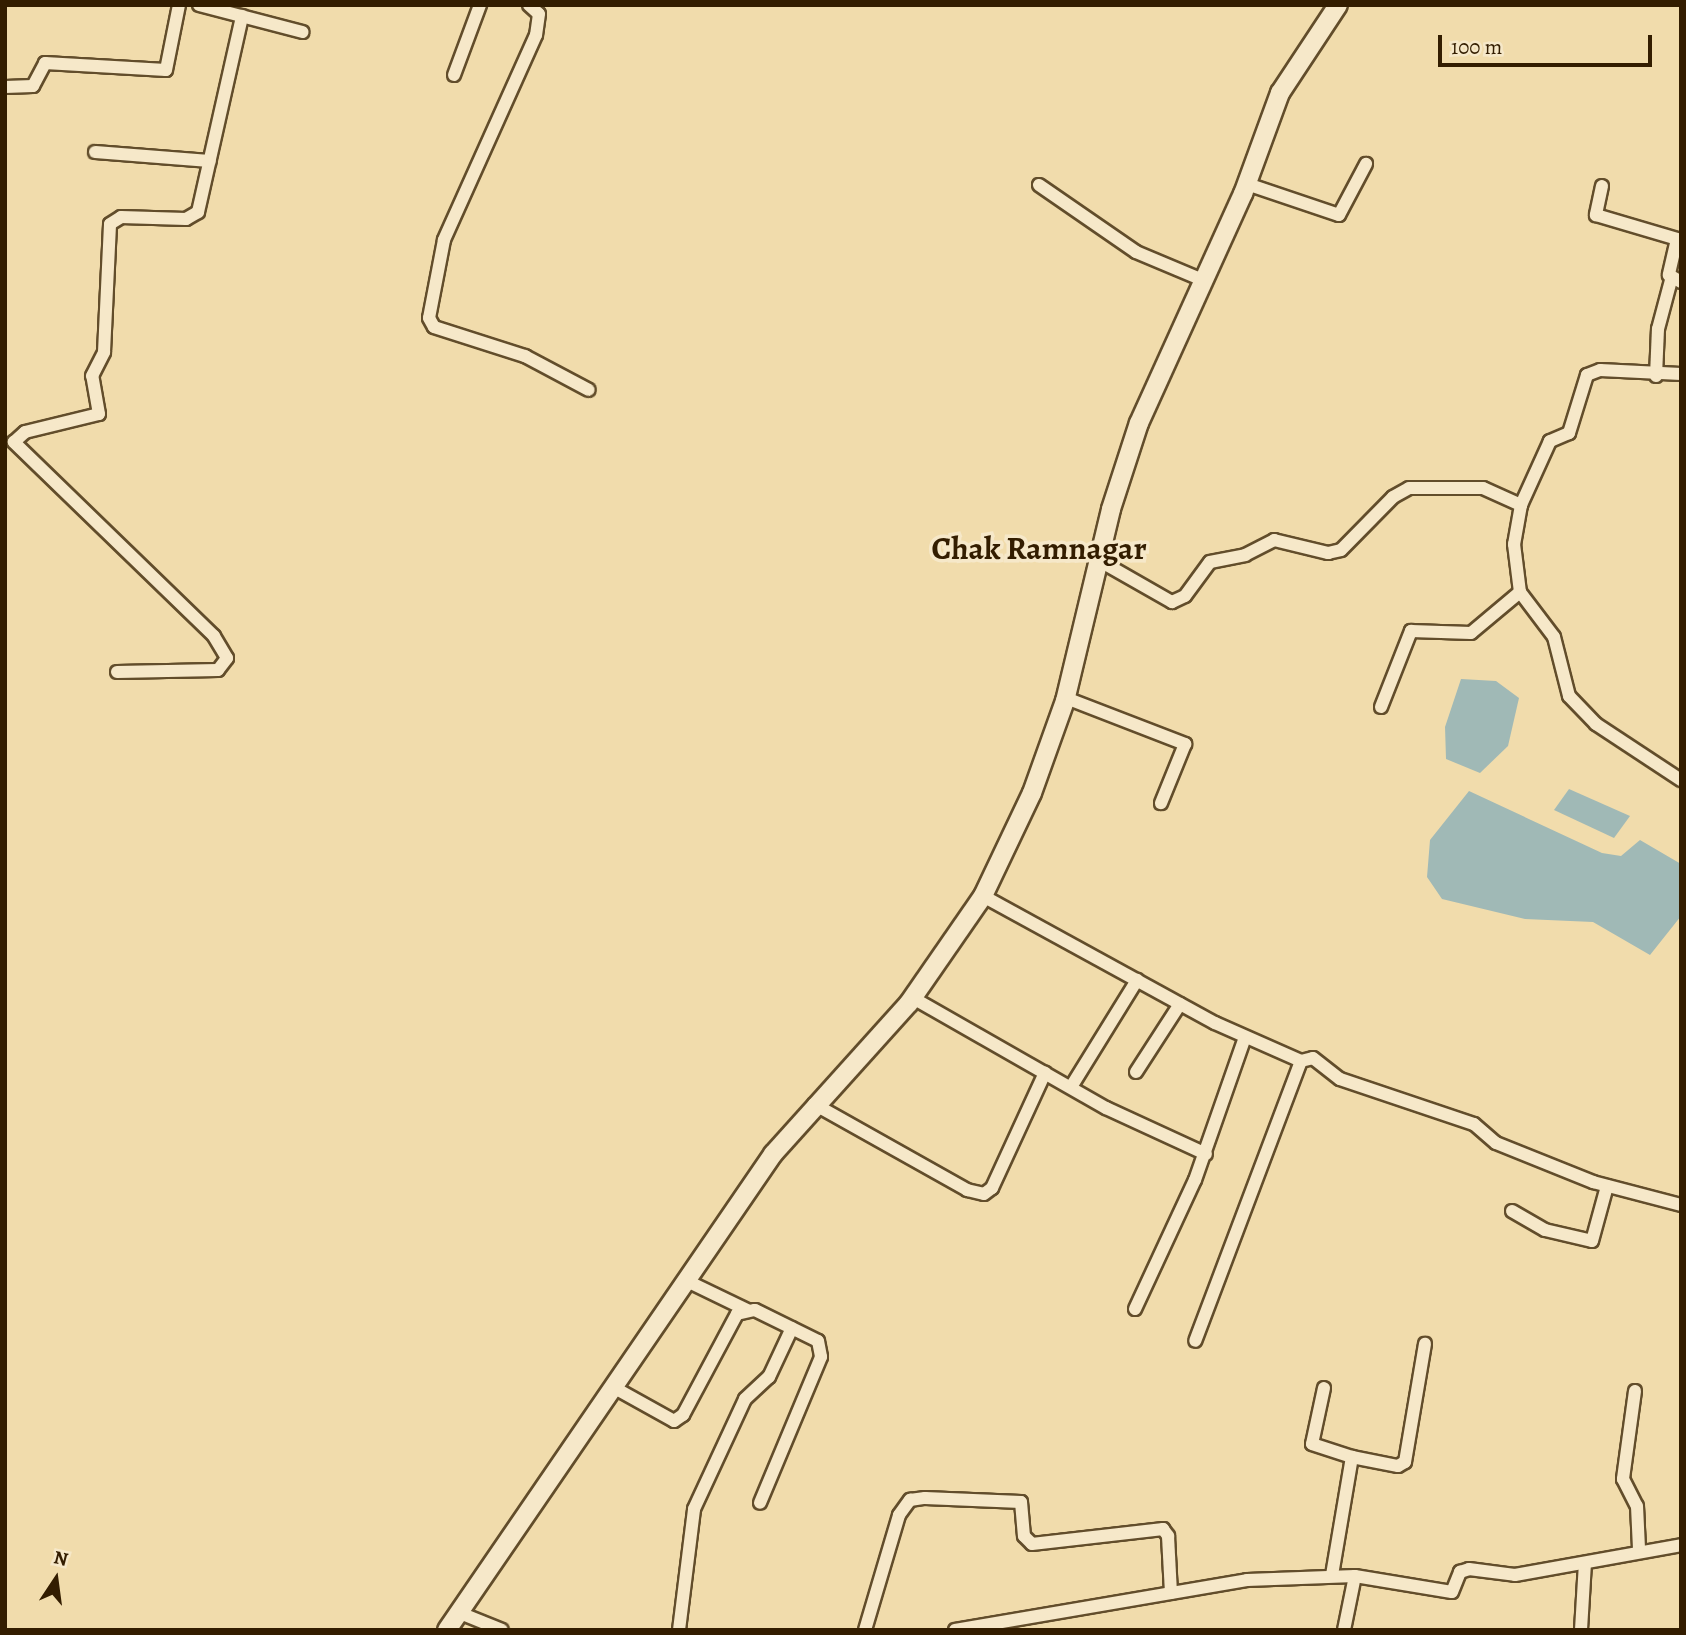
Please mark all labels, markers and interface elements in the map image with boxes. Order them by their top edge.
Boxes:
scale bar [1441,21,1654,65]
text: 100 m [1451,33,1502,61]
district label: Chak Ramnagar [931,529,1147,567]
north arrow [21,1544,91,1614]
text: N [51,1544,70,1573]

